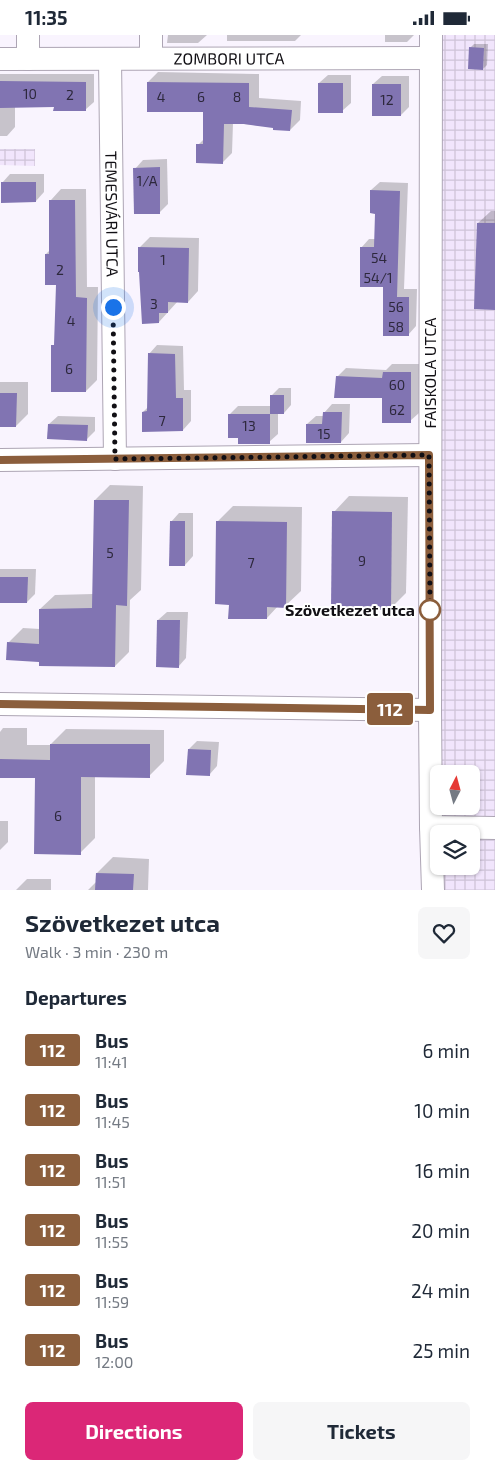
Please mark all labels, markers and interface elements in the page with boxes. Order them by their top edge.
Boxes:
text: 11:35 [25,6,68,29]
street label: ZOMBORI UTCA [174,48,284,68]
house number: 10 [23,85,37,102]
house number: 2 [66,86,74,103]
house number: 4 [157,88,165,105]
house number: 6 [197,88,205,105]
house number: 8 [233,88,241,105]
house number: 12 [380,91,394,108]
street label: TEMESVÁRI UTCA [102,151,123,277]
house number: 1/A [137,172,158,189]
house number: 54 [371,249,387,266]
house number: 1 [160,251,166,268]
house number: 2 [56,261,64,278]
house number: 54/1 [364,269,392,286]
your location [101,295,126,320]
house number: 3 [150,295,158,312]
house number: 56 [388,298,404,315]
house number: 4 [67,312,75,329]
house number: 58 [388,318,404,335]
street label: FAISKOLA UTCA [420,318,439,428]
house number: 6 [65,360,73,377]
house number: 60 [389,376,405,393]
house number: 62 [389,401,405,418]
house number: 7 [158,412,166,429]
house number: 13 [242,417,256,434]
house number: 15 [317,425,331,442]
house number: 5 [106,544,114,561]
house number: 9 [358,552,366,569]
house number: 7 [247,554,255,571]
marker: Szövetkezet utca [419,599,441,621]
place label: Szövetkezet utca [285,600,415,619]
line badge: 112 [361,693,419,725]
text: 112 [377,698,403,720]
north arrow [430,765,480,815]
map controls [430,765,480,875]
house number: 6 [54,807,62,824]
button: layers [430,825,480,875]
button: heart [418,907,470,959]
text: Szövetkezet utca [25,908,220,937]
text: Walk · 3 min · 230 m [25,942,168,961]
text: Departures [25,986,127,1009]
text: Bus [95,1029,129,1052]
text: 112 [39,1039,66,1061]
text: 6 min [422,1039,470,1062]
text: 11:41 [95,1052,128,1071]
text: Bus [95,1089,129,1112]
text: 112 [39,1099,66,1121]
text: 10 min [414,1099,470,1122]
text: 11:45 [95,1112,130,1131]
text: Bus [95,1149,129,1172]
text: 112 [39,1159,66,1181]
text: 16 min [415,1159,470,1182]
text: 11:51 [95,1172,126,1191]
text: Bus [95,1209,129,1232]
text: 112 [39,1219,66,1241]
text: 20 min [411,1219,470,1242]
text: 11:55 [95,1232,129,1251]
text: Bus [95,1269,129,1292]
text: 112 [39,1279,66,1301]
text: 24 min [411,1279,470,1302]
text: 11:59 [95,1292,129,1311]
text: Bus [95,1329,129,1352]
text: 112 [39,1339,66,1361]
text: 25 min [413,1339,470,1362]
text: 12:00 [95,1352,133,1371]
button: Directions [25,1402,243,1460]
button: Tickets [253,1402,470,1460]

